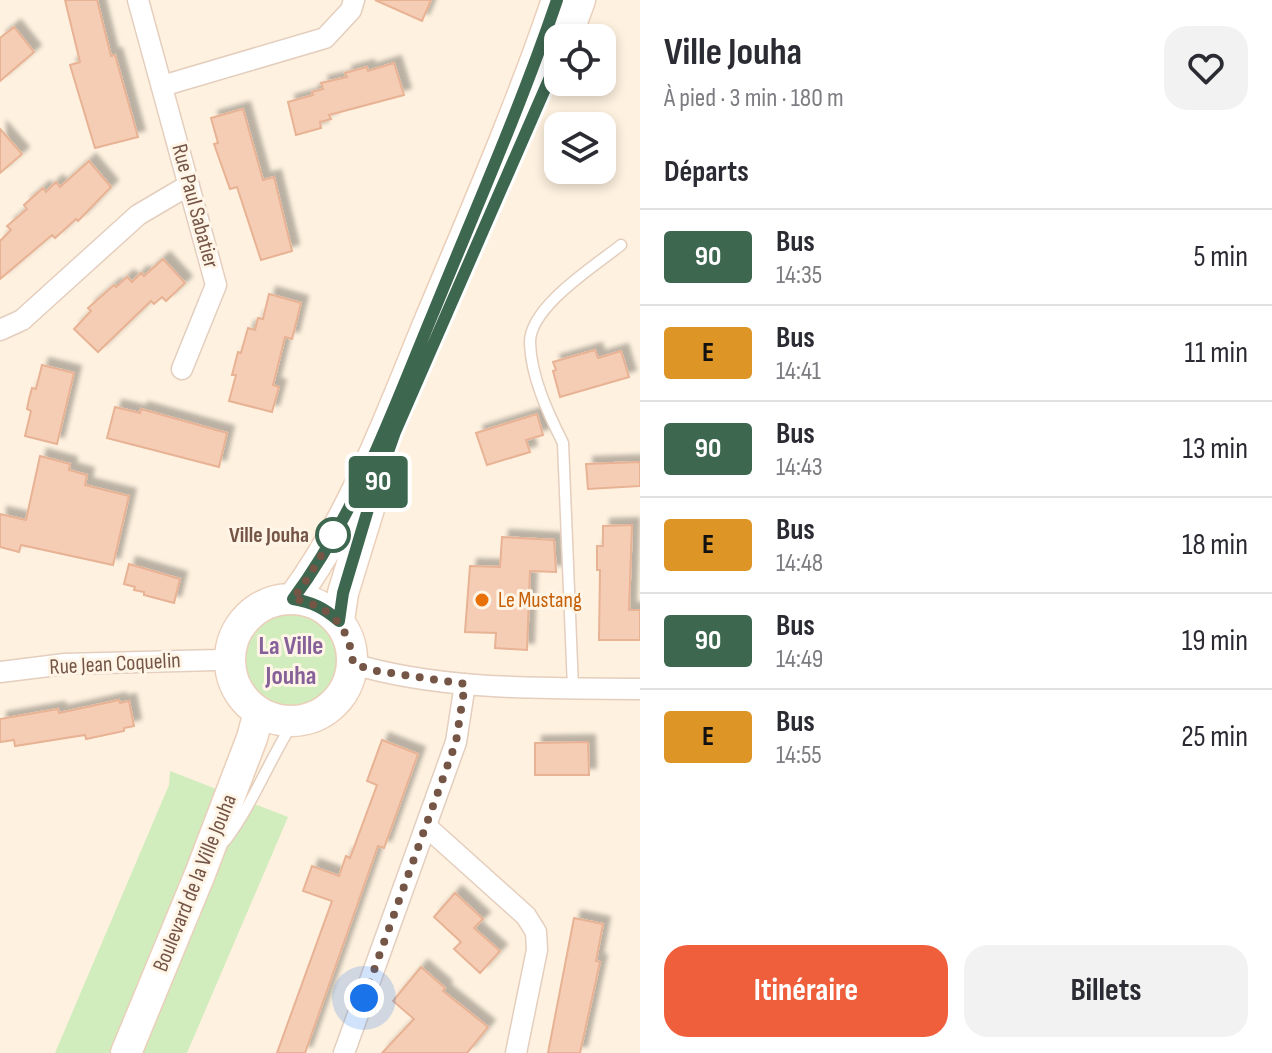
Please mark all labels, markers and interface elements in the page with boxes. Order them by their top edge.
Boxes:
map controls [544,24,616,184]
button: locate [544,24,616,96]
button: heart [1164,26,1248,110]
text: Ville Jouha [664,30,802,75]
text: À pied · 3 min · 180 m [664,83,844,114]
button: layers [544,112,616,184]
street label: Rue Paul Sabatier [165,141,225,271]
text: Départs [664,154,749,190]
text: Bus [776,224,815,260]
text: 5 min [1194,239,1248,275]
text: 90 [695,240,721,273]
text: 14:35 [776,260,822,291]
text: Bus [776,320,815,356]
text: 11 min [1185,335,1248,371]
text: E [702,336,714,369]
text: 14:41 [776,356,821,387]
text: Bus [776,416,815,452]
text: 13 min [1182,431,1248,467]
text: 90 [695,432,721,465]
text: 14:43 [776,452,823,483]
line badge: 90 [342,456,414,508]
text: 90 [365,465,391,498]
text: Bus [776,512,815,548]
marker: Ville Jouha [316,518,350,552]
place label: Ville Jouha [229,522,309,549]
text: 18 min [1182,527,1248,563]
text: E [702,528,714,561]
text: 14:48 [776,548,823,579]
place label: Le Mustang [498,587,582,614]
marker: Le Mustang [473,591,491,609]
text: Bus [776,608,815,644]
text: 19 min [1182,623,1248,659]
text: 90 [695,624,721,657]
district label: La Ville Jouha [259,631,323,692]
text: 14:49 [776,644,823,675]
street label: Rue Jean Coquelin [49,647,181,681]
text: Bus [776,704,815,740]
text: 25 min [1181,719,1248,755]
text: E [702,720,714,753]
text: 14:55 [776,740,822,771]
street label: Boulevard de la Ville Jouha [147,790,243,976]
button: Itinéraire [664,945,948,1037]
button: Billets [964,945,1248,1037]
your location [344,978,384,1018]

